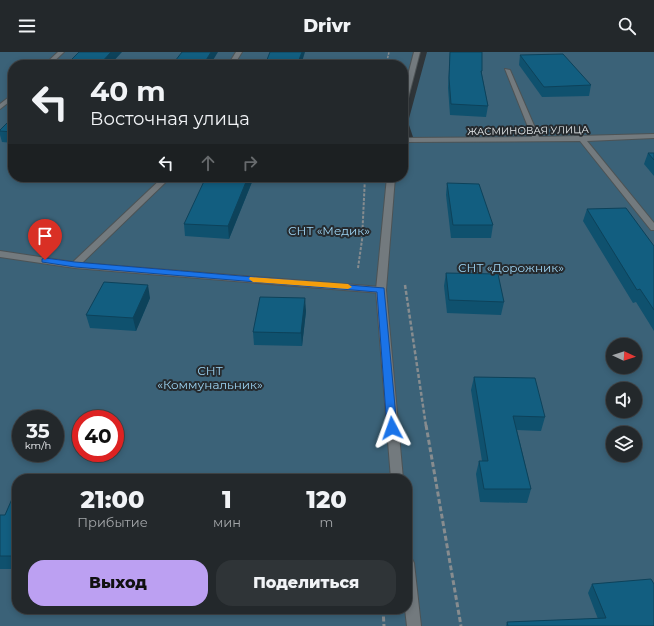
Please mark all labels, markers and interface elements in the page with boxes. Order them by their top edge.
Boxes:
icon: menu [16,15,38,37]
text: Drivr [303,15,351,37]
icon: search [616,15,638,37]
text: 40 m [90,74,166,108]
icon: left [24,76,76,128]
text: Восточная улица [90,108,250,130]
street label: ЖАСМИНОВАЯ УЛИЦА [467,123,590,138]
icon: left [155,152,177,174]
icon: ahead [197,152,219,174]
icon: right [239,152,261,174]
pin [28,219,62,260]
park label: СНТ «Медик» [288,223,370,238]
icon: arrive [34,225,56,247]
park label: СНТ «Дорожник» [458,260,564,275]
north arrow [606,338,642,374]
map controls [606,338,642,462]
park label: СНТ «Коммунальник» [157,363,263,392]
button: sound [606,382,642,418]
position arrow [371,407,413,449]
speed limit sign: 40 [72,410,124,462]
text: 35 [26,419,50,443]
button: layers [606,426,642,462]
text: km/h [25,439,51,452]
text: 21:00 [81,485,144,514]
text: 1 [222,485,232,514]
text: 120 [306,485,347,514]
text: Прибытие [77,514,148,530]
text: мин [213,514,241,530]
text: m [320,514,333,530]
button: Выход [28,560,208,606]
button: Поделиться [216,560,396,606]

